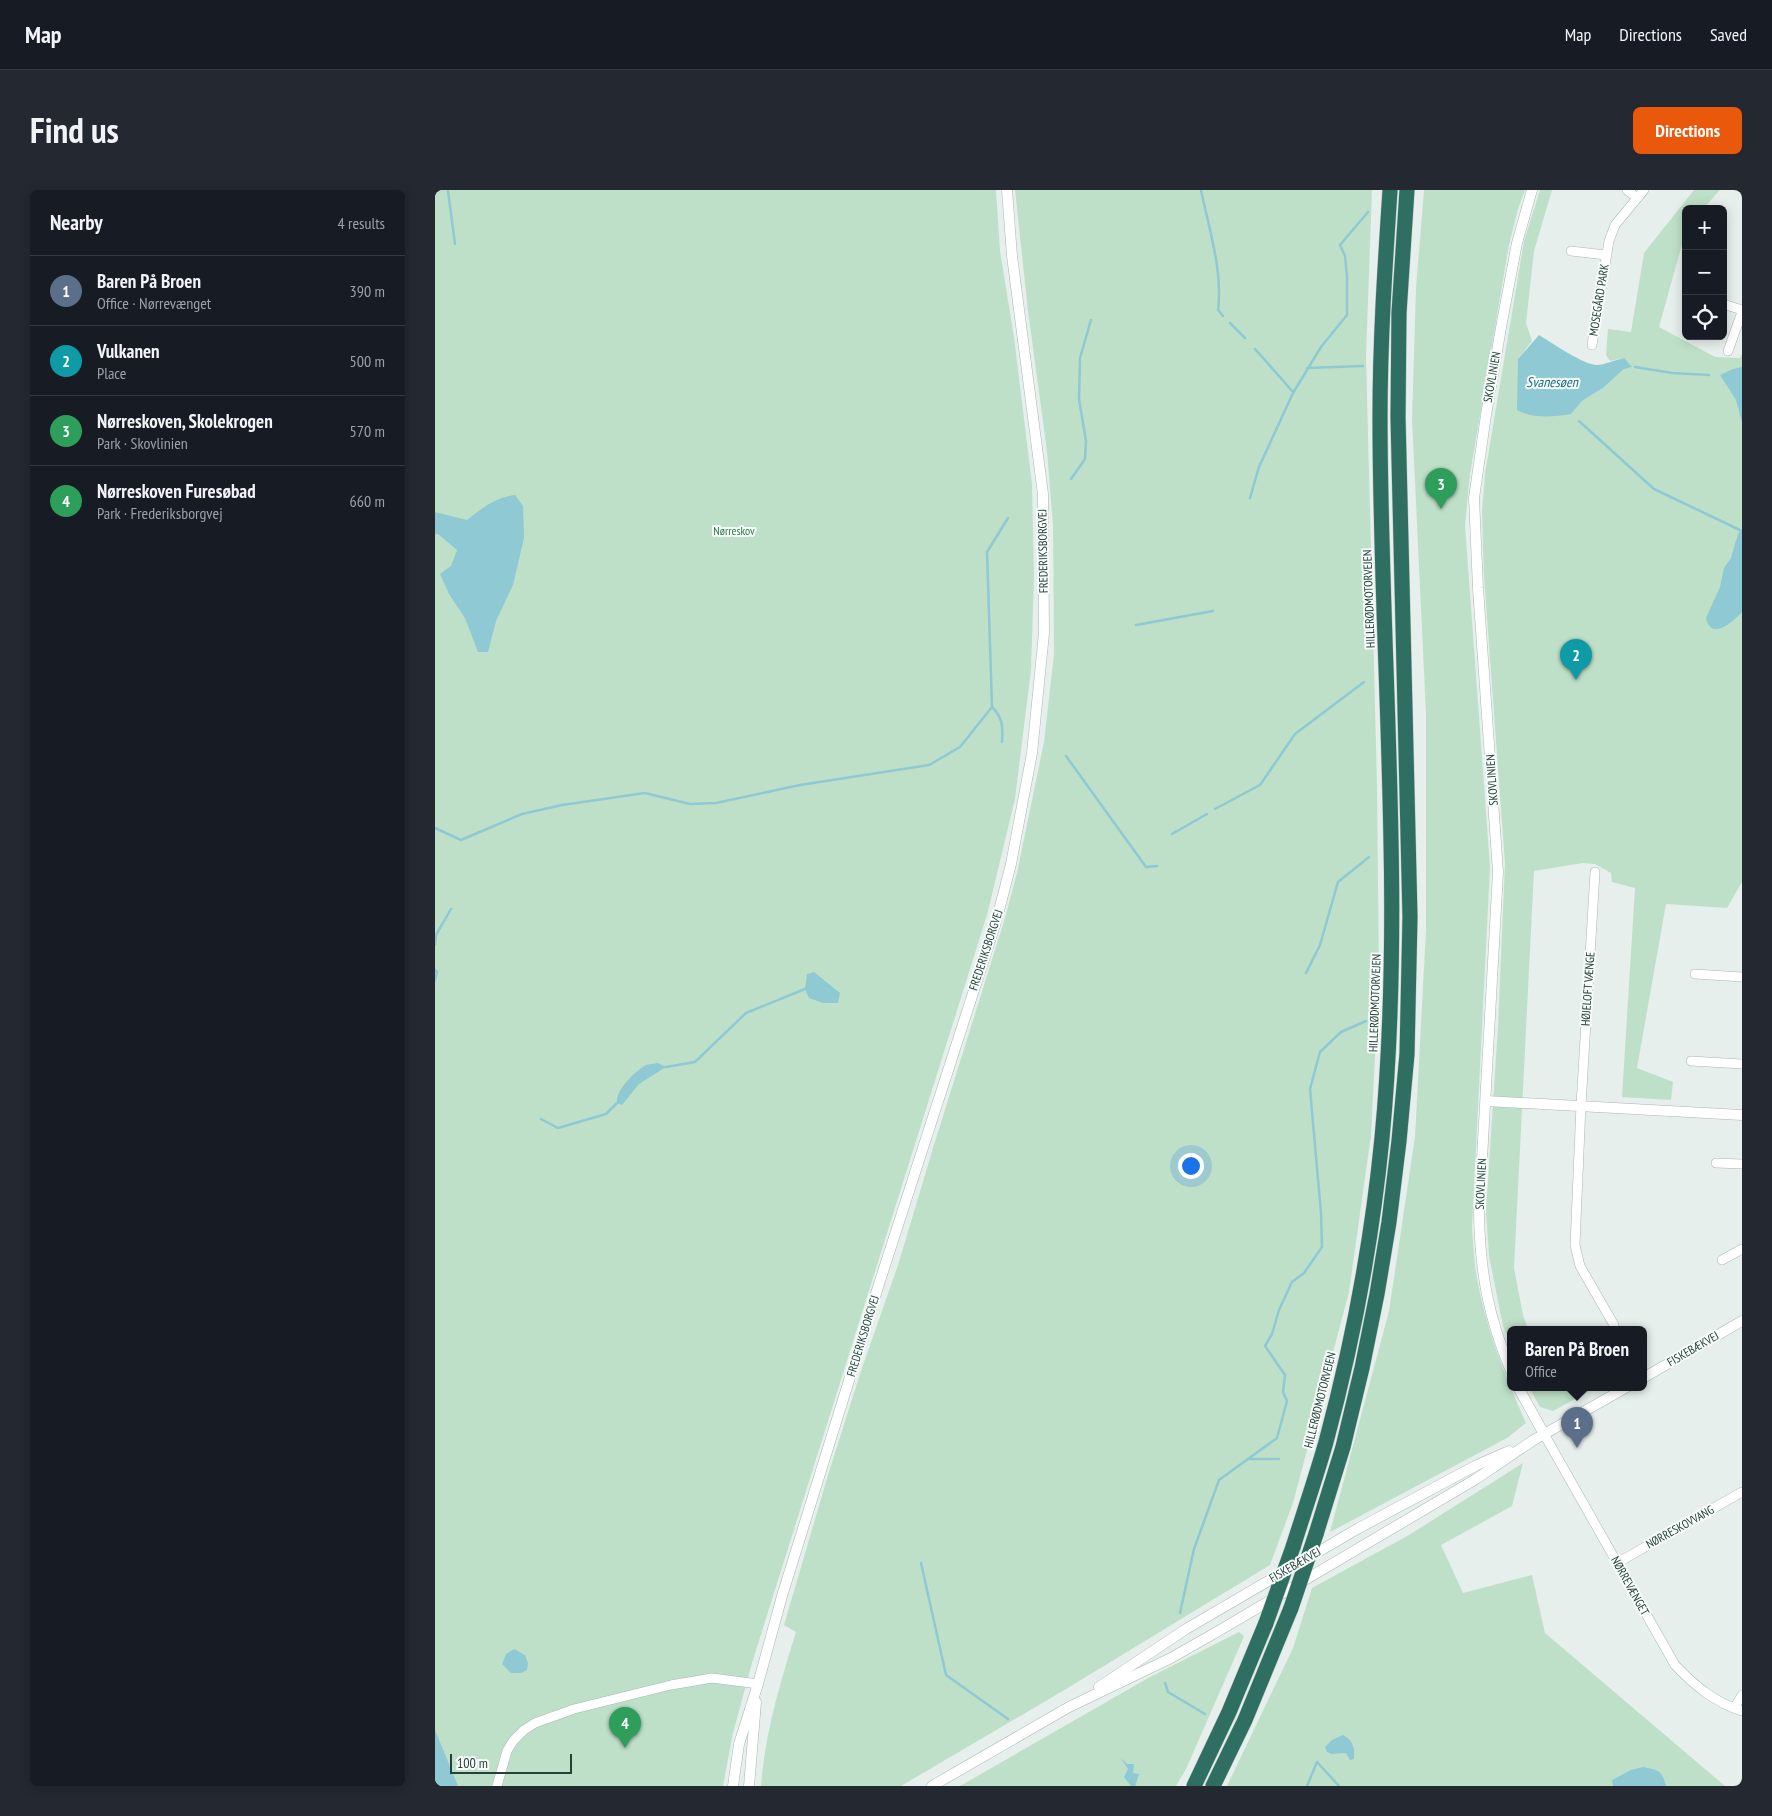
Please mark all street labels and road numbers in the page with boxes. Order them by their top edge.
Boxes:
street label: MOSEGÅRD PARK [1585,263,1612,337]
street label: SKOVLINIEN [1480,350,1503,403]
street label: FREDERIKSBORGVEJ [1034,509,1051,593]
street label: HILLERØDMOTORVEJEN [1359,550,1378,648]
street label: SKOVLINIEN [1482,754,1501,806]
street label: FREDERIKSBORGVEJ [965,907,1006,992]
street label: HØJELOFT VÆNGE [1577,951,1598,1027]
street label: HILLERØDMOTORVEJEN [1365,954,1384,1052]
street label: SKOVLINIEN [1472,1158,1489,1210]
street label: FREDERIKSBORGVEJ [843,1293,882,1378]
street label: FISKEBÆKVEJ [1664,1328,1721,1369]
street label: HILLERØDMOTORVEJEN [1300,1350,1339,1449]
street label: NØRRESKOVVANG [1643,1502,1716,1551]
street label: FISKEBÆKVEJ [1266,1544,1323,1585]
street label: NØRREVÆNGET [1608,1554,1653,1619]

